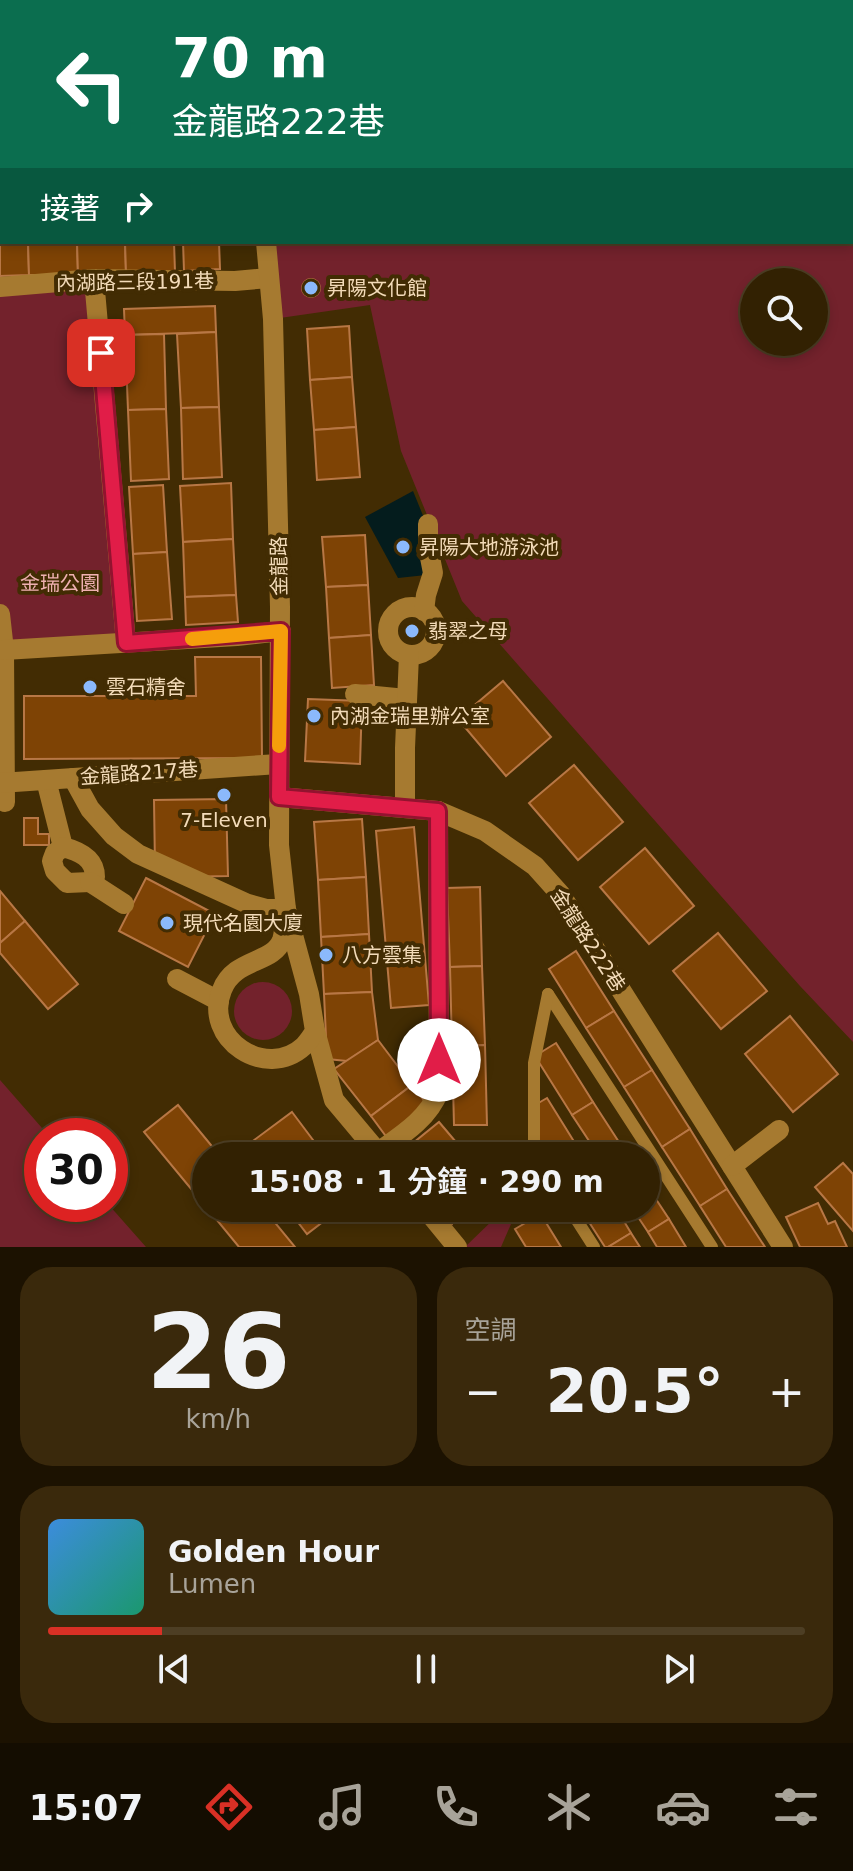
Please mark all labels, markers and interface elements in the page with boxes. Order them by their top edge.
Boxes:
text: 70 m [172,25,328,90]
icon: left [40,32,144,136]
text: 金龍路222巷 [172,101,385,142]
icon: right [116,184,160,228]
text: 接著 [40,191,100,226]
map controls [740,268,828,356]
button: search [740,268,828,356]
street label: 內湖路三段191巷 [56,269,214,295]
place label: 昇陽文化館 [327,276,427,300]
marker: 昇陽文化館 [302,279,320,297]
pin [67,319,135,387]
icon: arrive [79,331,123,375]
place label: 昇陽大地游泳池 [419,535,559,559]
street label: 金龍路 [266,536,292,596]
marker: 昇陽大地游泳池 [394,538,412,556]
park label: 金瑞公園 [20,571,100,595]
place label: 翡翠之母 [428,619,508,643]
marker: 翡翠之母 [403,622,421,640]
place label: 雲石精舍 [106,675,186,699]
marker: 雲石精舍 [81,678,99,696]
place label: 內湖金瑞里辦公室 [330,704,490,728]
marker: 內湖金瑞里辦公室 [305,707,323,725]
street label: 金龍路217巷 [79,757,199,789]
marker: 7-Eleven [215,786,233,804]
place label: 7-Eleven [180,808,268,832]
street label: 金龍路222巷 [546,884,630,996]
place label: 現代名園大廈 [183,911,303,935]
marker: 現代名園大廈 [158,914,176,932]
place label: 八方雲集 [342,943,422,967]
marker: 八方雲集 [317,946,335,964]
position arrow [397,1018,481,1102]
speed limit sign: 30 [24,1118,128,1222]
text: 15:08 · 1 分鐘 · 290 m [248,1164,604,1199]
text: 26 [146,1291,291,1413]
text: 空調 [465,1315,517,1345]
text: 20.5° [546,1356,724,1426]
text: − [465,1366,501,1417]
text: + [768,1366,805,1417]
text: km/h [185,1404,251,1434]
text: Golden Hour [168,1534,379,1569]
text: Lumen [168,1569,256,1599]
icon: previous [152,1647,196,1691]
icon: pause [404,1647,448,1691]
icon: next [657,1647,701,1691]
icon: directions [201,1779,257,1835]
icon: music [314,1779,370,1835]
icon: phone [428,1779,484,1835]
icon: climate [541,1779,597,1835]
icon: car [655,1779,711,1835]
icon: filters [768,1779,824,1835]
text: 15:07 [29,1787,143,1828]

